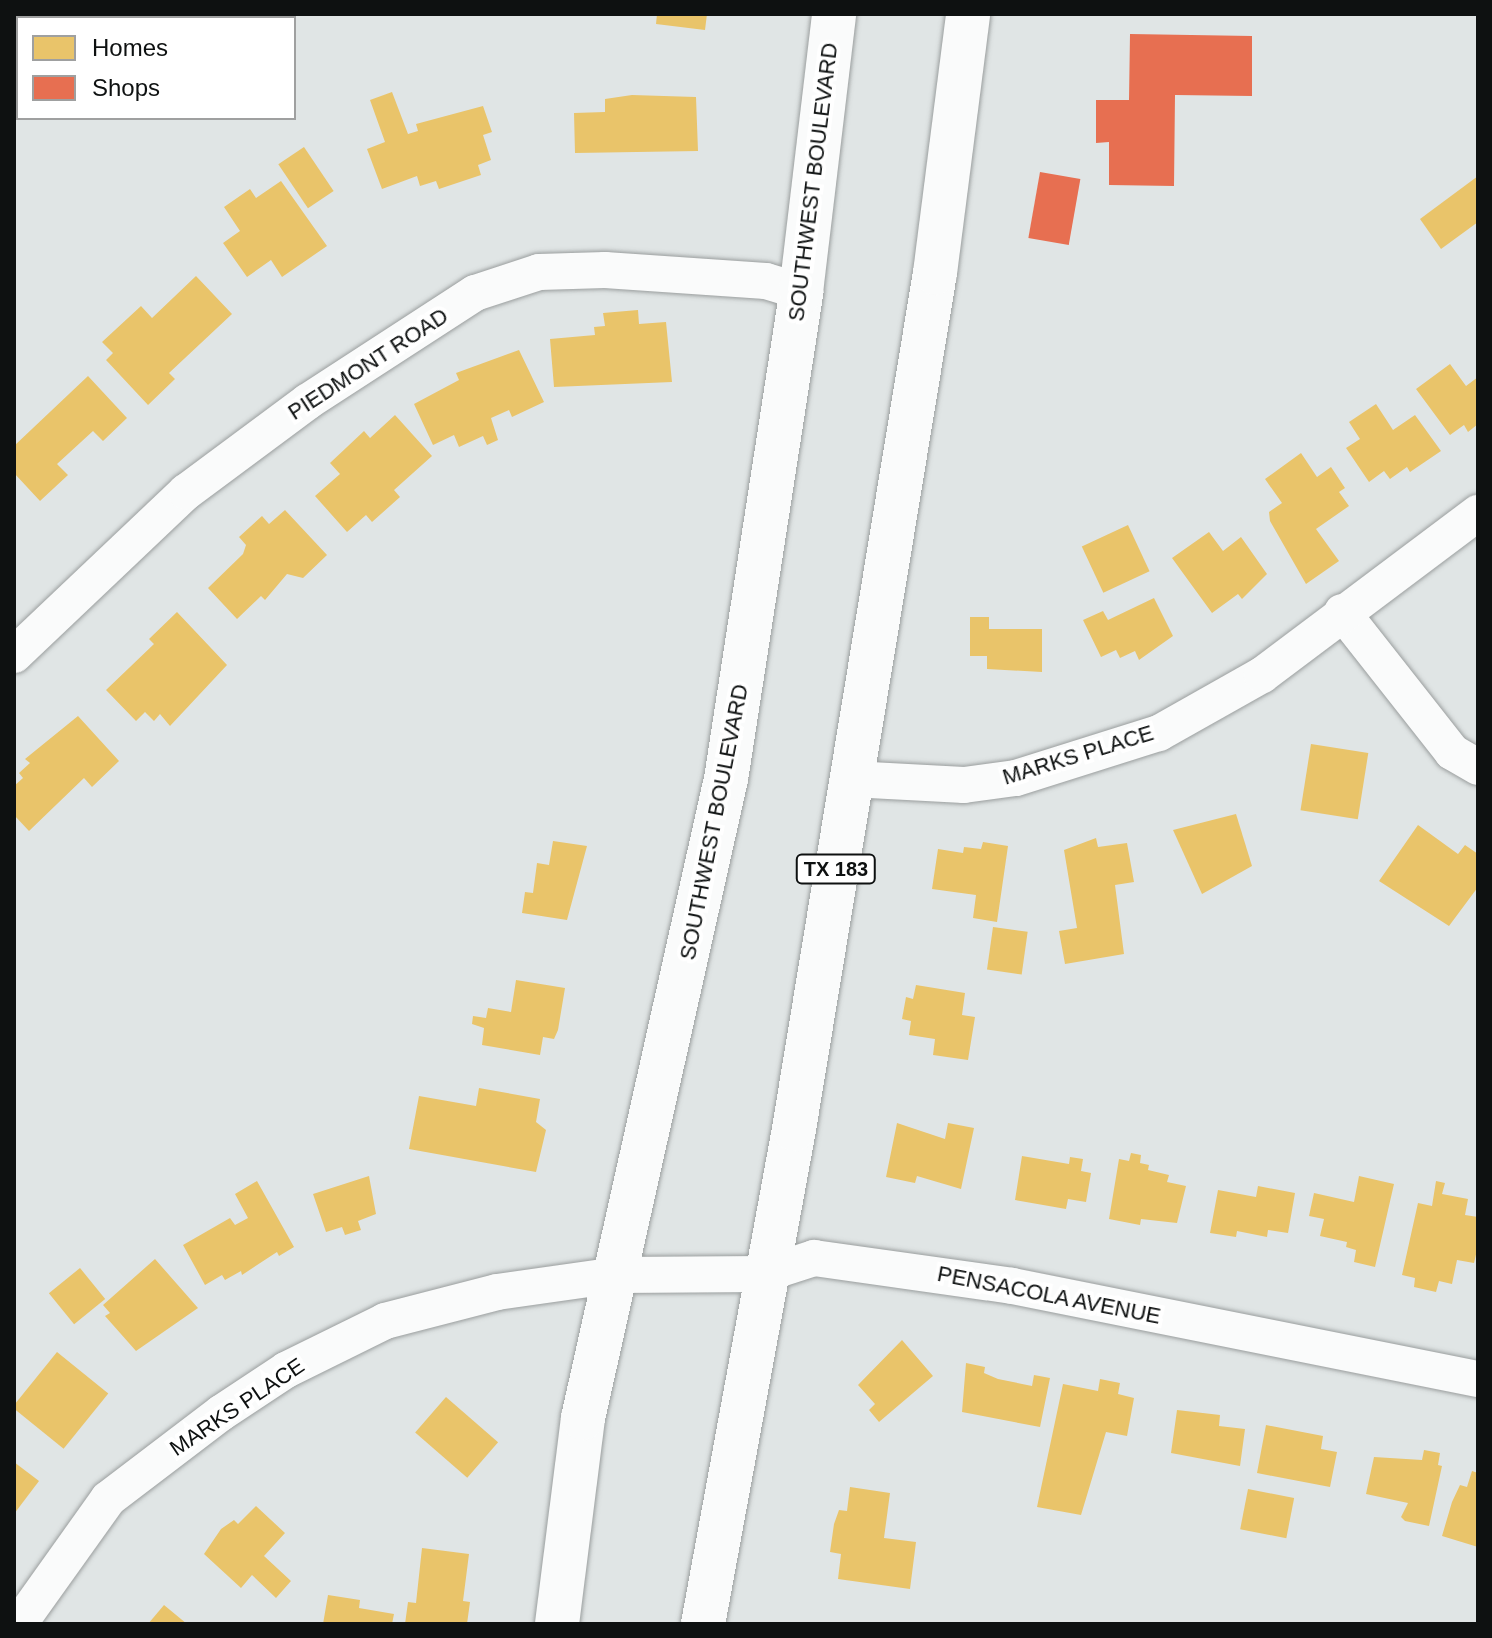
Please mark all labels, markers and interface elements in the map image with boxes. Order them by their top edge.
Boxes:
legend [16,16,296,120]
text: Homes [92,34,168,61]
street label: SOUTHWEST BOULEVARD [783,41,843,323]
text: Shops [92,74,160,101]
street label: PIEDMONT ROAD [283,302,453,426]
street label: SOUTHWEST BOULEVARD [674,682,754,962]
street label: MARKS PLACE [999,719,1157,791]
road number: TX 183 [794,853,878,885]
street label: PENSACOLA AVENUE [934,1260,1164,1330]
street label: MARKS PLACE [165,1352,309,1462]

